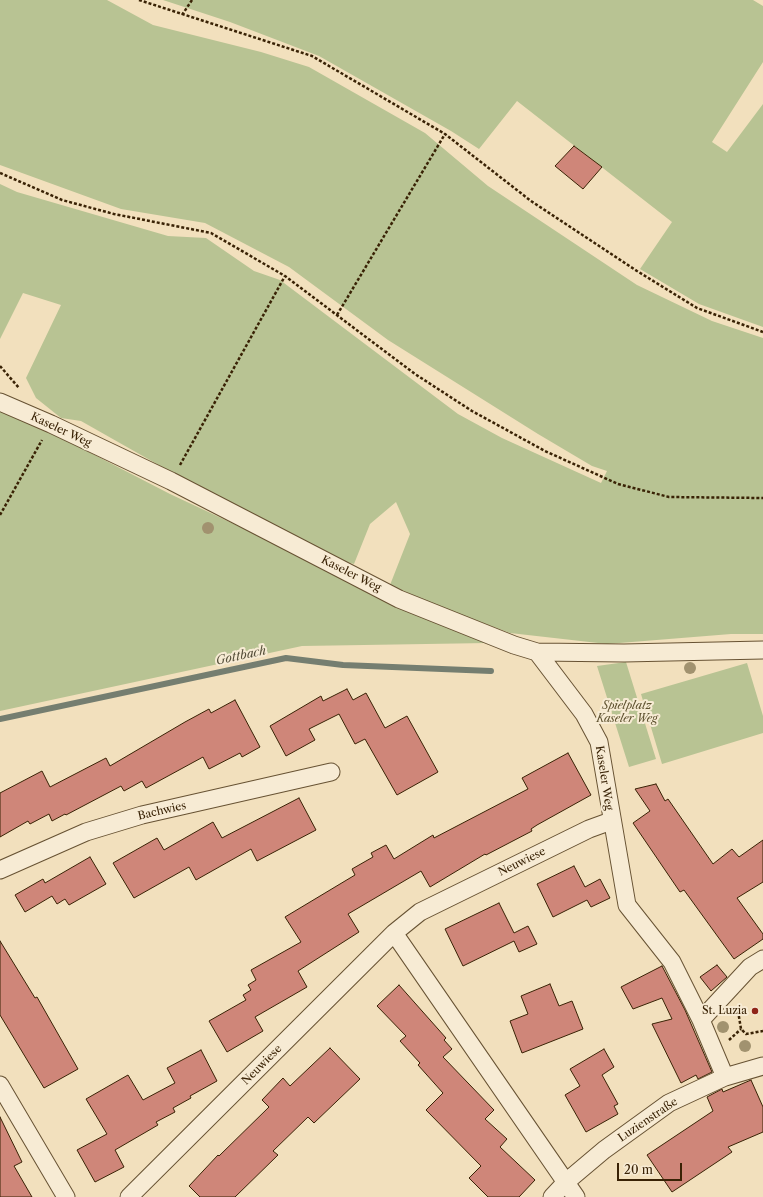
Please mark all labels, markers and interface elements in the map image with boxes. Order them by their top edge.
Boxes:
street label: Kaseler Weg [29,410,93,450]
street label: Kaseler Weg [319,553,383,595]
water label: Gottbach [215,644,267,668]
park label: Spielplatz Kaseler Weg [596,699,658,725]
street label: Kaseler Weg [592,745,616,811]
street label: Bachwies [137,799,187,823]
street label: Neuwiese [496,845,548,879]
place label: St. Luzia [702,1004,747,1018]
marker: St. Luzia [750,1006,760,1016]
street label: Neuwiese [239,1042,285,1088]
street label: Luzienstraße [616,1095,680,1145]
scale bar [619,1155,684,1181]
text: 20 m [624,1162,653,1177]

